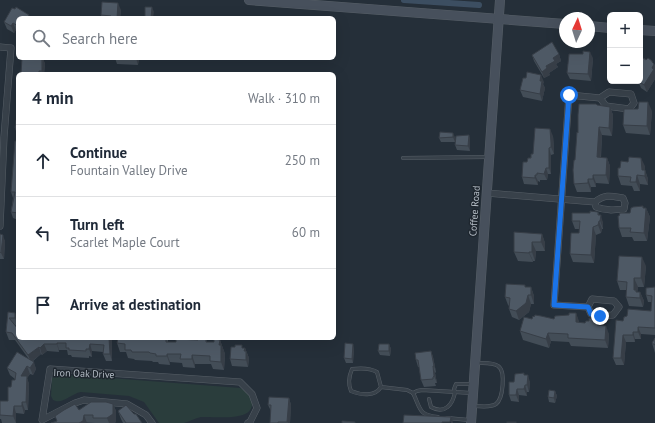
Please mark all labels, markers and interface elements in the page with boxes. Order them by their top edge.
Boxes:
north arrow [559,12,595,48]
map controls [607,12,643,84]
button: + [607,12,643,48]
search box [16,16,336,60]
icon: search [30,27,52,49]
text: Search here [62,29,138,48]
button: − [607,48,643,84]
route start [560,86,578,104]
text: 4 min [32,87,73,109]
text: Walk · 310 m [248,90,320,107]
text: Continue [70,143,127,162]
icon: ahead [32,150,54,172]
text: 250 m [285,152,320,169]
text: Fountain Valley Drive [70,162,188,179]
street label: Coffee Road [466,185,483,237]
text: Turn left [70,215,124,234]
icon: left [32,222,54,244]
text: 60 m [292,224,320,241]
text: Scarlet Maple Court [70,234,180,251]
icon: arrive [32,294,54,316]
text: Arrive at destination [70,295,201,314]
route end [591,307,609,325]
street label: Iron Oak Drive [53,366,115,381]

